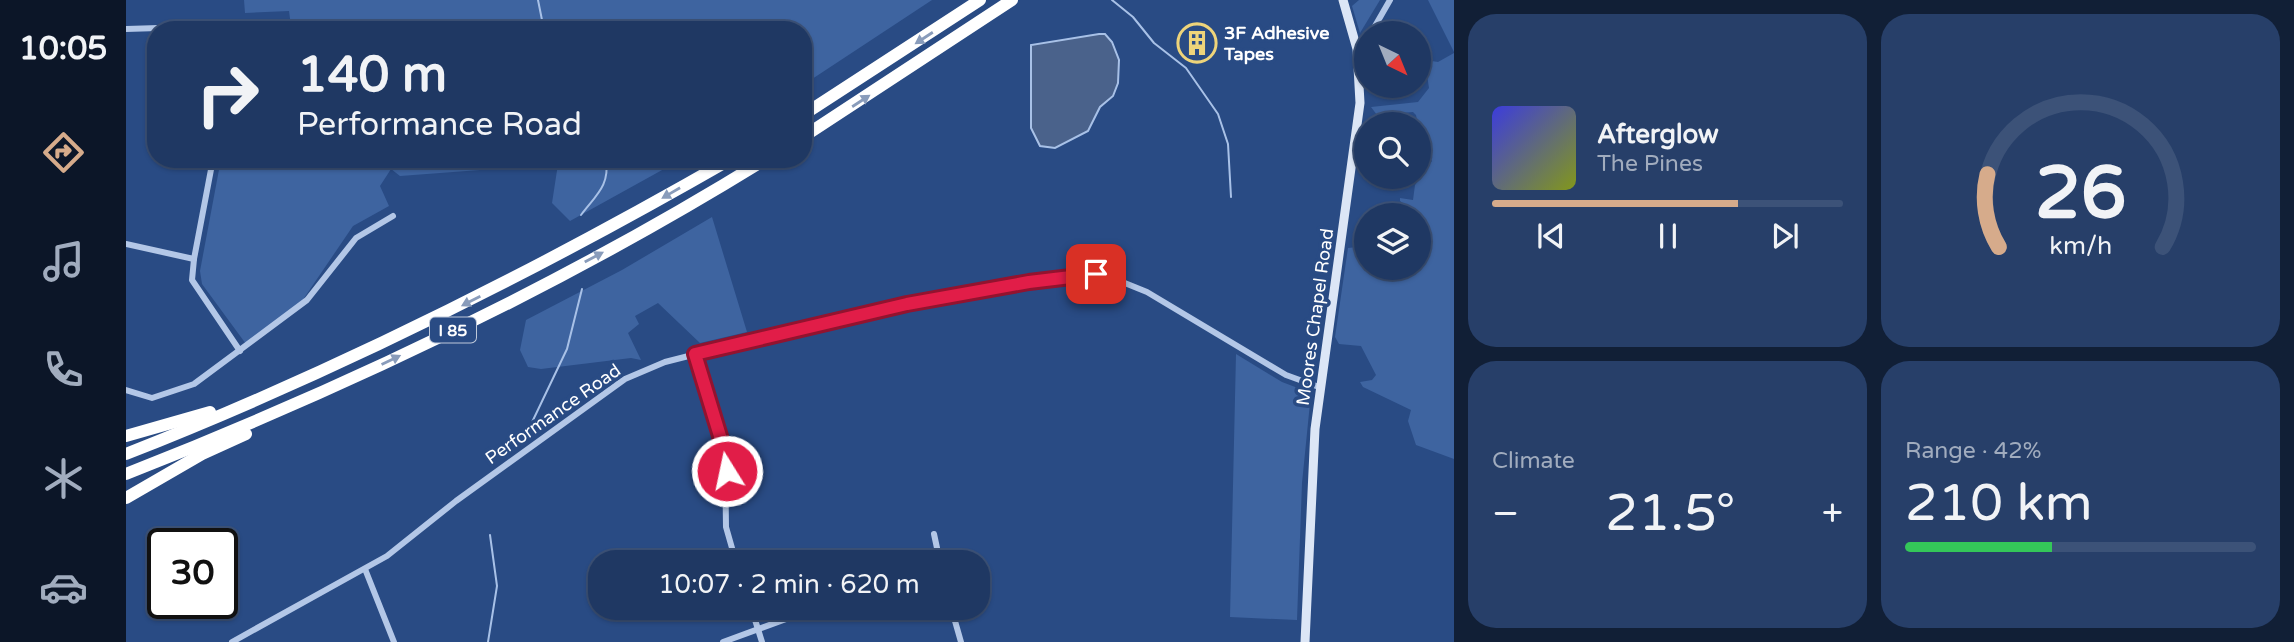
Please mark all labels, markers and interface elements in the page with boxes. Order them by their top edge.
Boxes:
north arrow [1354,21,1432,98]
map controls [1354,21,1431,280]
building icon: 3F Adhesive Tapes [1176,22,1218,64]
place label: 3F Adhesive Tapes [1223,22,1329,65]
text: 10:05 [19,30,107,68]
one-way arrow [914,32,933,45]
text: 140 m [297,46,447,105]
icon: right [182,49,273,140]
one-way arrow [852,94,871,107]
text: Performance Road [297,106,582,144]
button: search [1354,112,1431,189]
text: Afterglow [1597,119,1719,150]
icon: directions [39,128,88,177]
text: The Pines [1597,150,1703,178]
text: 26 [2035,150,2126,238]
one-way arrow [662,187,681,199]
button: layers [1354,203,1431,280]
icon: previous [1532,217,1570,255]
icon: pause [1649,217,1687,255]
icon: next [1766,217,1804,255]
street label: Moores Chapel Road [1292,227,1338,407]
text: km/h [2049,231,2112,261]
icon: music [39,237,88,286]
pin [1066,244,1126,304]
one-way arrow [584,251,604,263]
icon: arrive [1077,255,1115,293]
one-way arrow [461,295,481,306]
road number: I 85 [430,318,476,342]
icon: phone [39,345,88,394]
one-way arrow [381,354,401,365]
street label: Performance Road [481,359,625,469]
position arrow [690,434,764,508]
text: Range · 42% [1905,437,2041,465]
text: Climate [1492,447,1575,475]
icon: climate [39,454,88,503]
text: 210 km [1905,472,2093,535]
text: 21.5° [1605,482,1735,545]
text: − [1492,491,1519,537]
text: + [1822,491,1843,537]
speed limit sign: 30 [147,528,238,619]
icon: car [39,563,88,612]
text: 10:07 · 2 min · 620 m [658,569,920,600]

